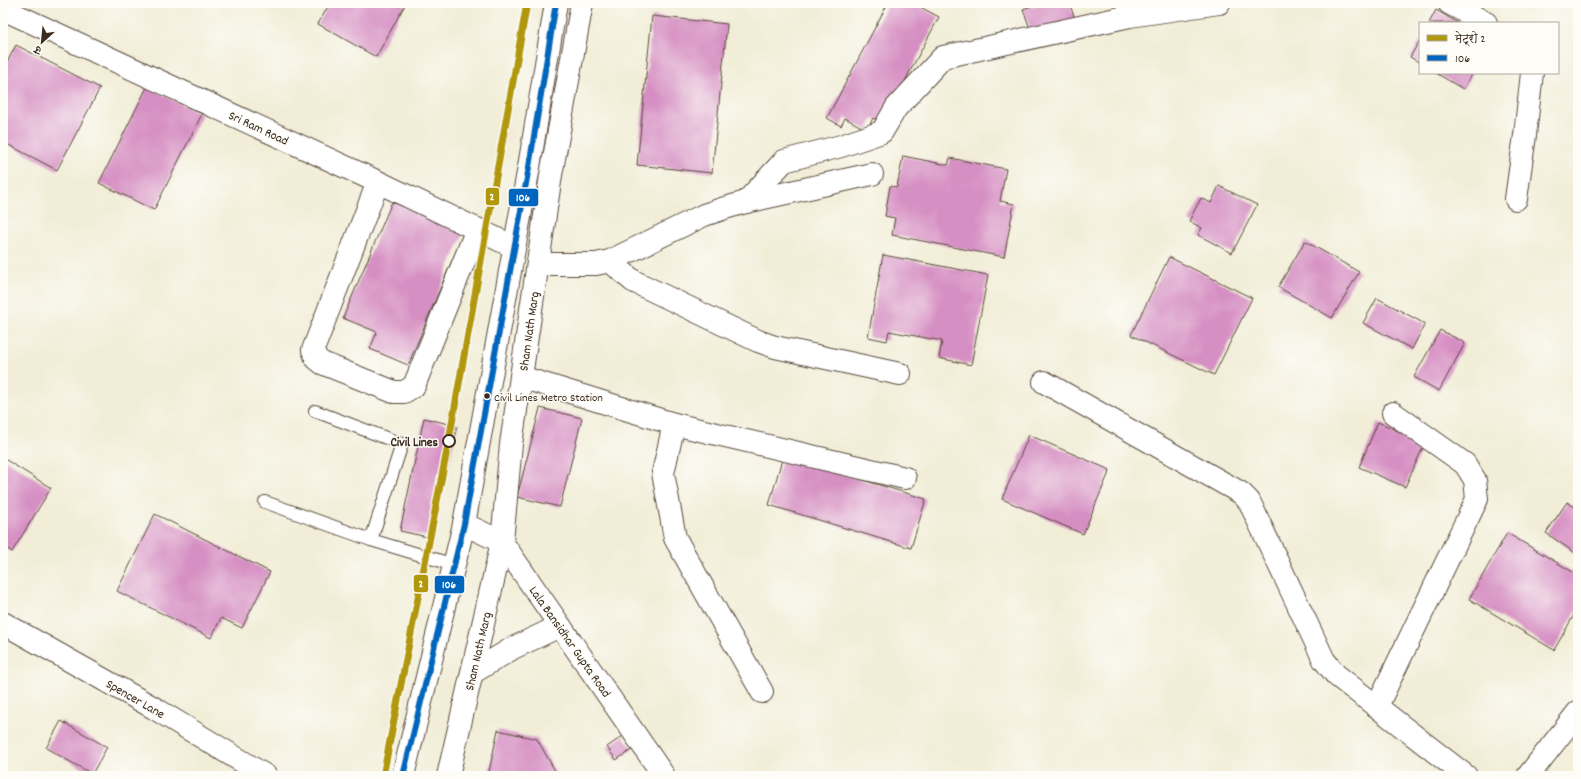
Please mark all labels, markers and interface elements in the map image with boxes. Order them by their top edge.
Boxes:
north arrow [22,22,62,62]
legend [1419,22,1559,74]
text: मेट्रो 2 [1454,31,1485,48]
text: उ [31,40,46,58]
text: 106 [1455,51,1470,68]
street label: Sri Ram Road [225,107,291,152]
line badge: 2 [485,187,500,206]
line badge: 106 [508,188,539,207]
text: 2 [490,190,495,206]
text: 106 [516,191,531,207]
street label: Sham Nath Marg [515,290,546,372]
place label: Civil Lines Metro Station [494,390,603,407]
marker: Civil Lines Metro Station [482,391,492,401]
place label: Civil Lines [390,434,439,453]
marker: Civil Lines [442,434,456,448]
line badge: 2 [413,574,429,593]
line badge: 106 [434,575,465,594]
text: 2 [419,577,424,593]
text: 106 [442,578,457,594]
street label: Lala Bansidhar Gupta Road [523,583,615,702]
street label: Sham Nath Marg [461,610,498,693]
street label: Spencer Lane [102,676,168,725]

